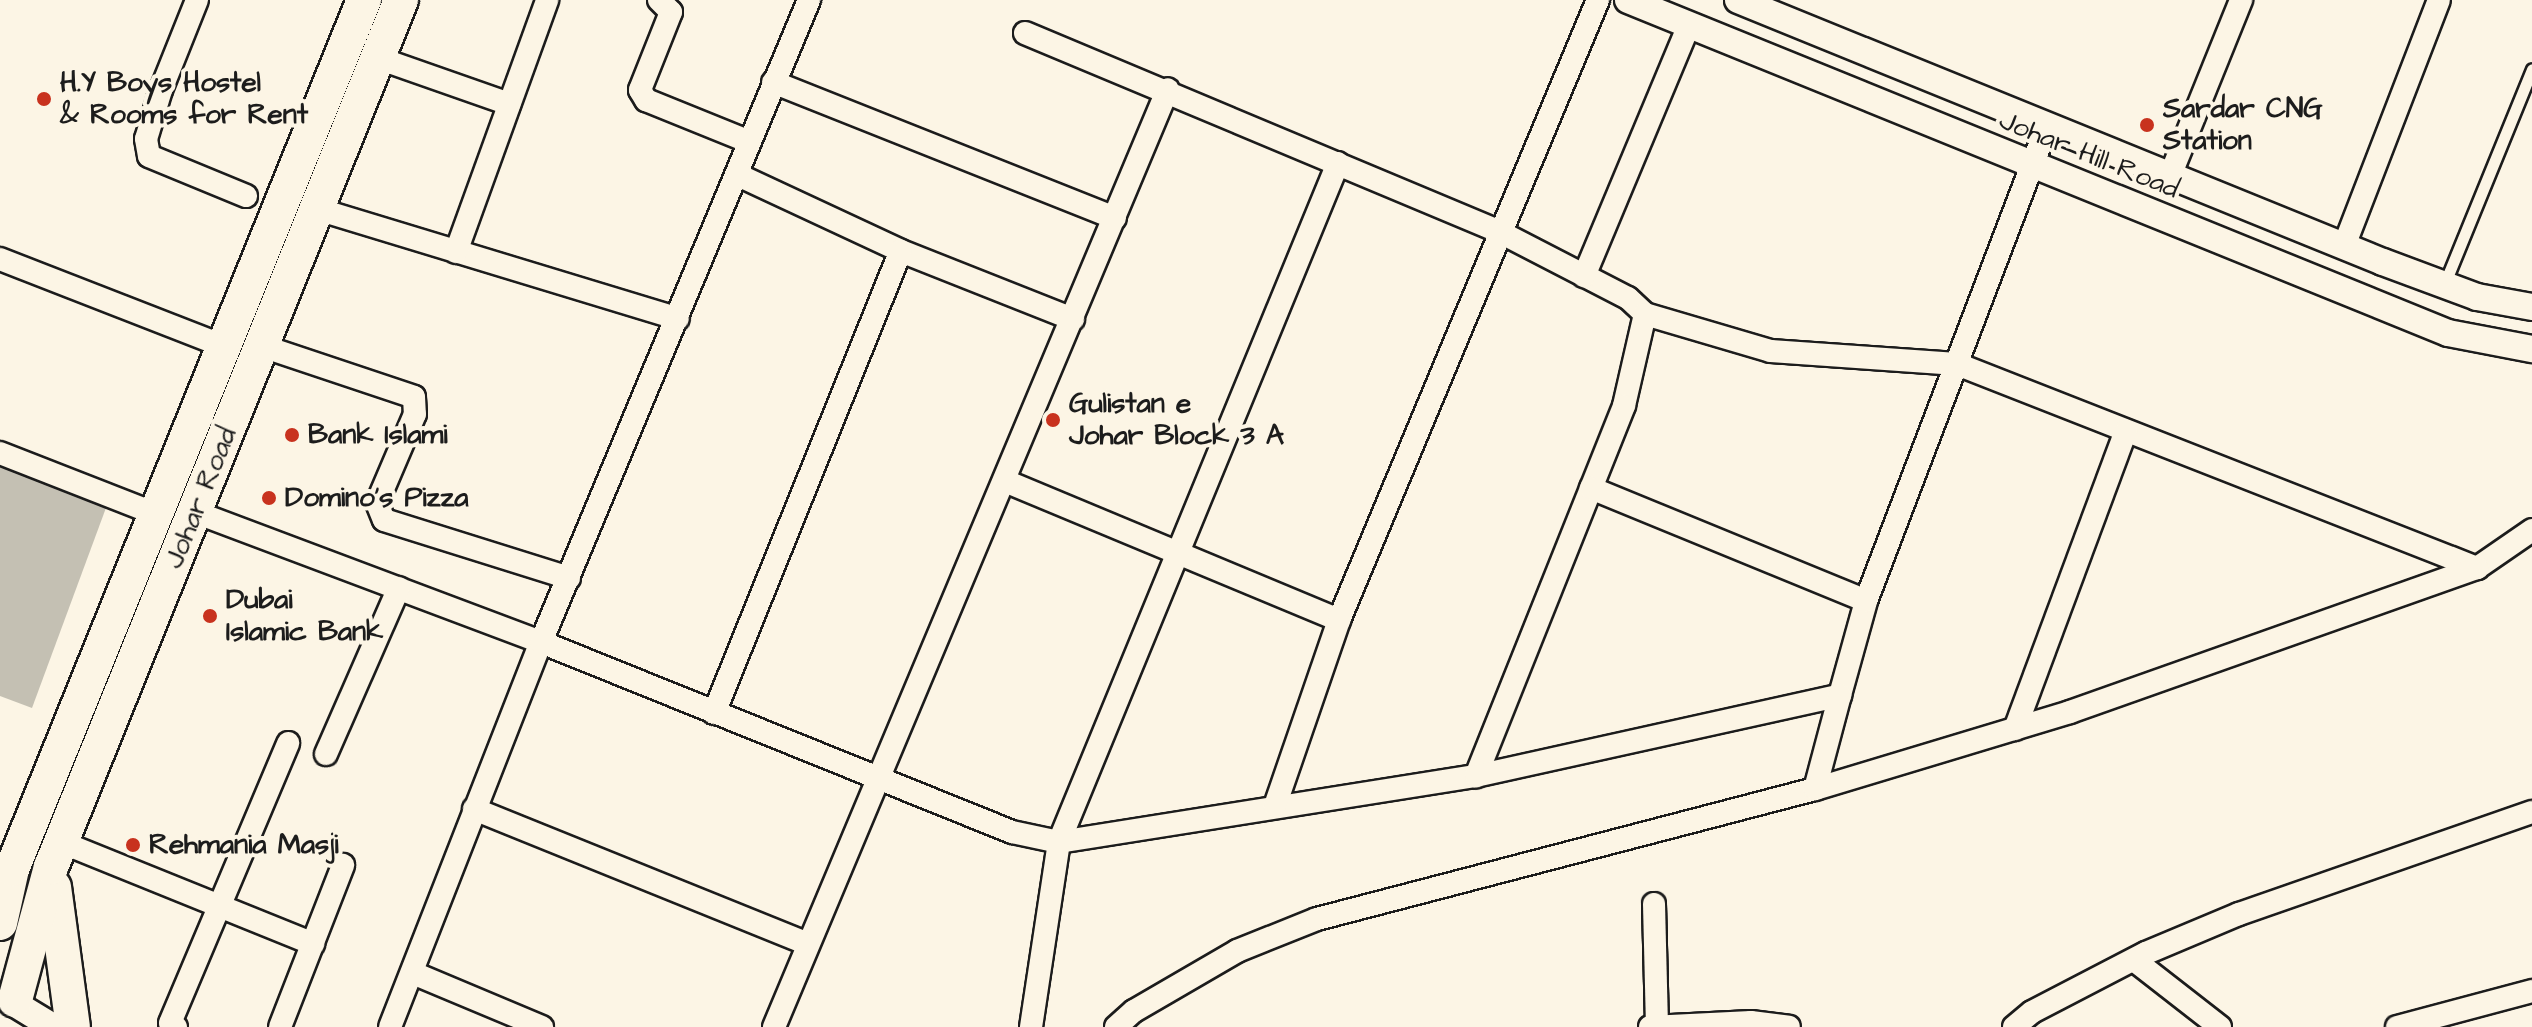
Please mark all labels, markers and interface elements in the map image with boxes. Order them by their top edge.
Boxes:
place label: H.Y Boys Hostel & Rooms for Rent [60,66,308,132]
marker: H.Y Boys Hostel & Rooms for Rent [35,90,53,108]
place label: Sardar CNG Station [2163,92,2323,158]
street label: Johar Hill Road [1994,104,2184,206]
marker: Sardar CNG Station [2138,116,2156,134]
place label: Gulistan e Johar Block 3 A [1069,387,1284,453]
marker: Gulistan e Johar Block 3 A [1044,411,1062,429]
place label: Bank Islami [308,418,448,452]
street label: Johar Road [157,422,245,574]
marker: Bank Islami [283,426,301,444]
place label: Domino's Pizza [285,481,469,515]
marker: Domino's Pizza [260,489,278,507]
place label: Dubai Islamic Bank [226,583,383,649]
marker: Dubai Islamic Bank [201,607,219,625]
place label: Rehmania Masji [149,828,338,862]
marker: Rehmania Masji [124,836,142,854]

